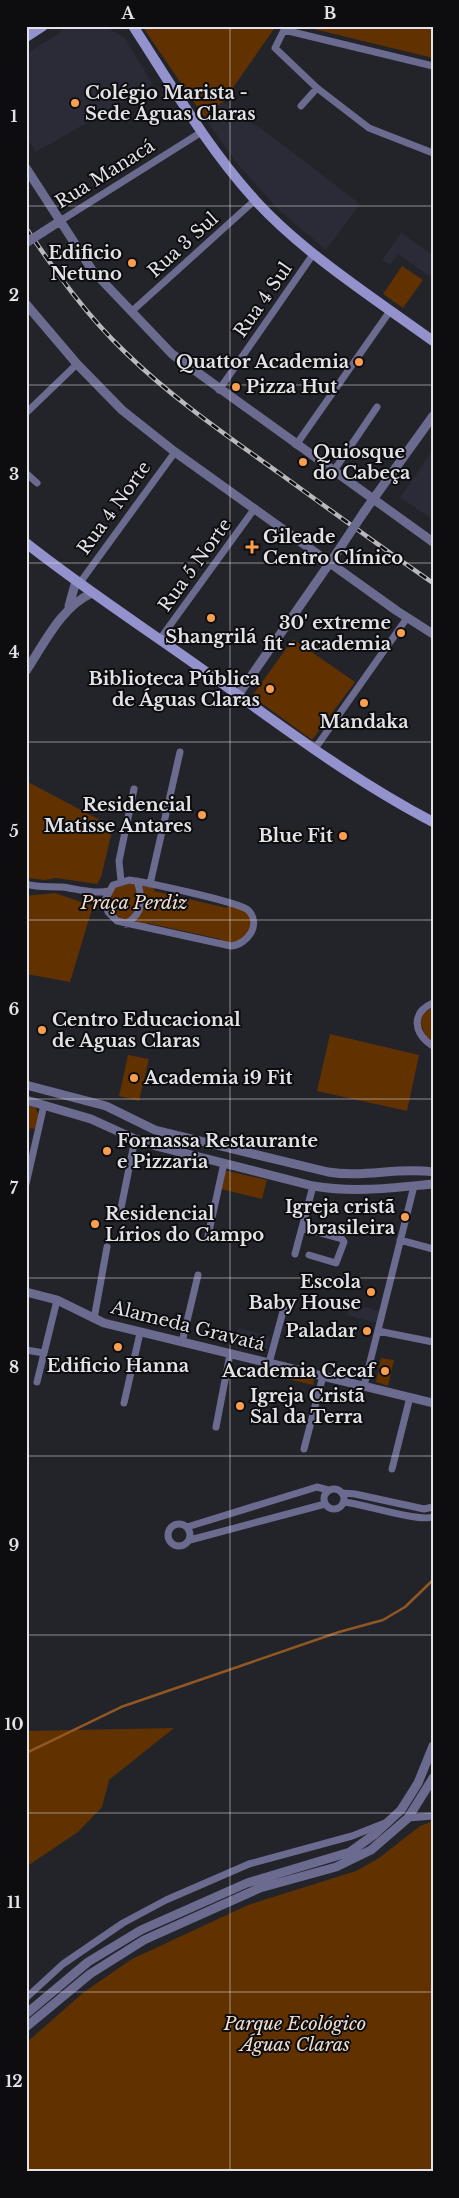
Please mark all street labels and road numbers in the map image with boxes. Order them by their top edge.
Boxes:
street label: Rua Manacá [51,135,159,213]
street label: Rua 3 Sul [143,208,223,282]
street label: Rua 4 Sul [229,258,297,342]
street label: Rua 4 Norte [73,457,155,559]
street label: Rua 5 Norte [154,514,236,616]
street label: Alameda Gravatá [108,1296,267,1356]

